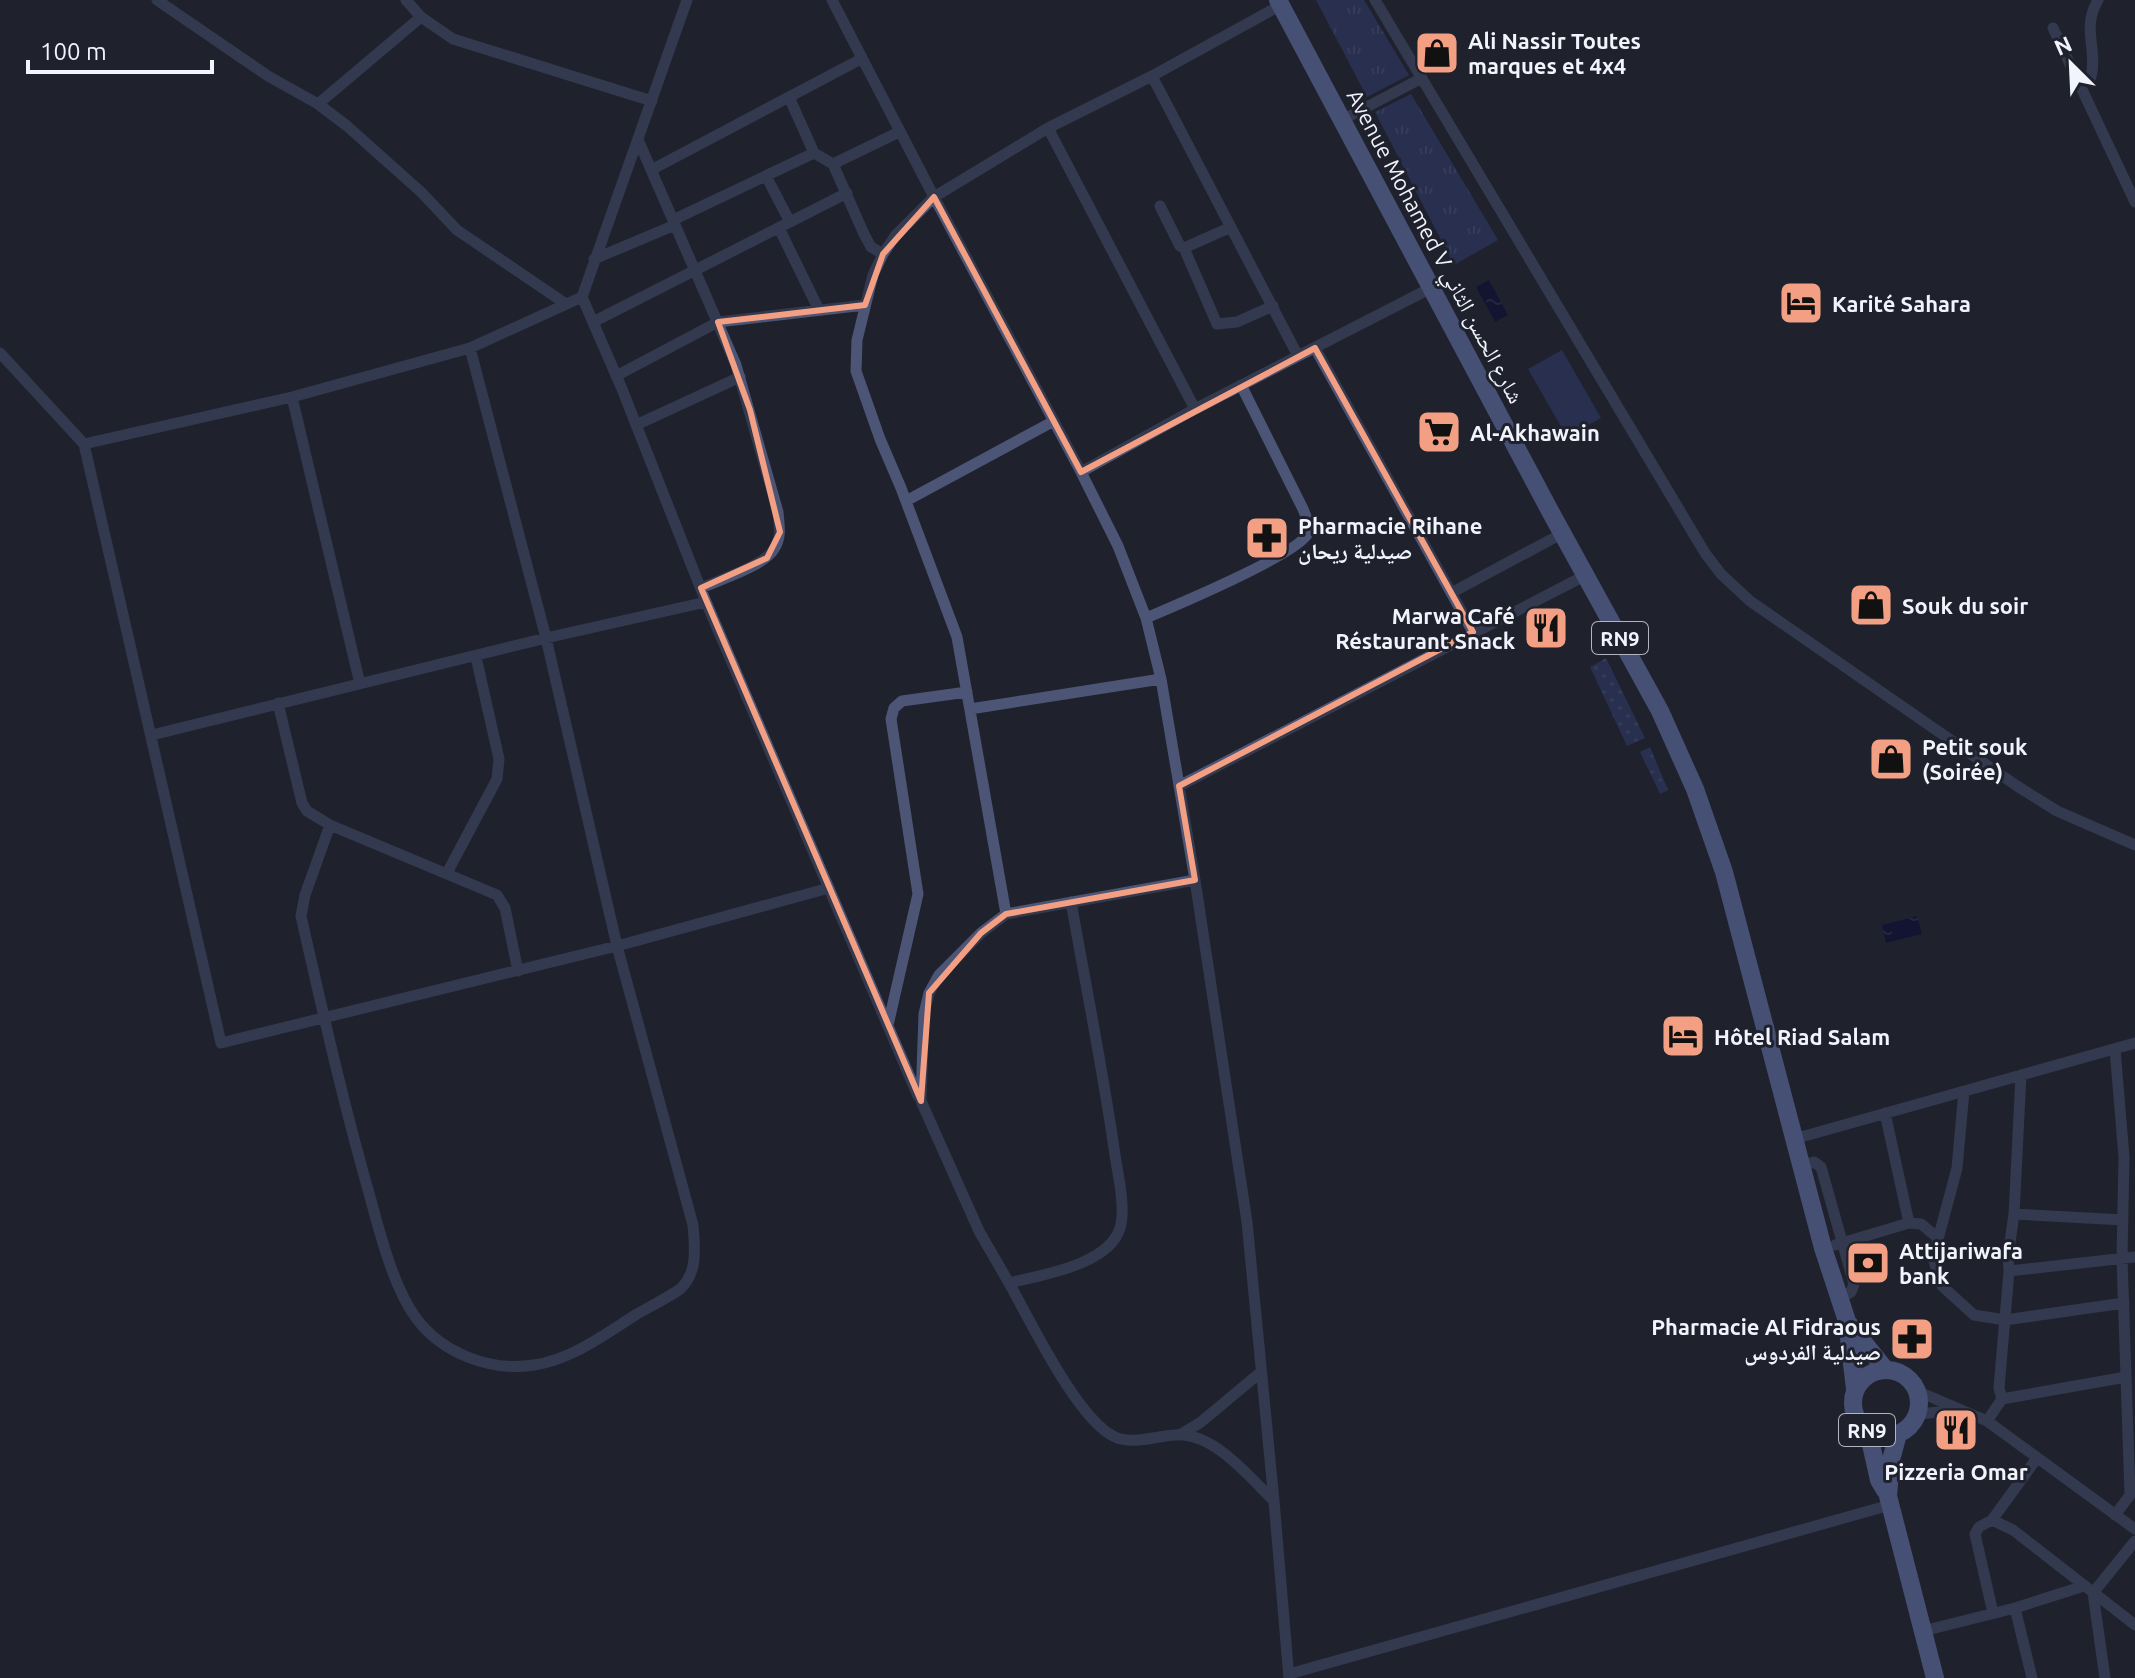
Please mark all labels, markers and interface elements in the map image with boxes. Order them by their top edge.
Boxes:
scale bar [28,24,212,74]
north arrow [2031,24,2111,104]
place label: Ali Nassir Toutes marques et 4x4 [1468,28,1641,78]
shop icon: Ali Nassir Toutes marques et 4x4 [1413,29,1461,77]
text: N [2050,31,2075,60]
text: 100 m [40,38,107,65]
street label: Avenue Mohamed V شارع الحسن الثاني [1338,85,1530,410]
hotel icon: Karité Sahara [1777,279,1825,327]
place label: Karité Sahara [1832,291,1971,316]
supermarket icon: Al-Akhawain [1415,408,1463,456]
place label: Al-Akhawain [1470,420,1600,445]
place label: Pharmacie Rihane صيدلية ريحان [1298,513,1482,565]
pharmacy icon: Pharmacie Rihane صيدلية ريحان [1243,514,1291,562]
shop icon: Souk du soir [1847,581,1895,629]
place label: Souk du soir [1902,593,2028,618]
place label: Marwa Café Réstaurant Snack [1335,603,1516,653]
restaurant icon: Marwa Café Réstaurant Snack [1522,604,1570,652]
road number: RN9 [1592,622,1648,654]
place label: Petit souk (Soirée) [1922,734,2028,785]
shop icon: Petit souk (Soirée) [1867,735,1915,783]
hotel icon: Hôtel Riad Salam [1659,1012,1707,1060]
place label: Hôtel Riad Salam [1714,1024,1890,1049]
place label: Attijariwafa bank [1899,1238,2023,1288]
bank icon: Attijariwafa bank [1844,1239,1892,1287]
place label: Pharmacie Al Fidraous صيدلية الفردوس [1651,1314,1881,1366]
pharmacy icon: Pharmacie Al Fidraous صيدلية الفردوس [1888,1315,1936,1363]
restaurant icon: Pizzeria Omar [1932,1406,1980,1454]
road number: RN9 [1839,1414,1895,1446]
place label: Pizzeria Omar [1884,1459,2028,1484]

